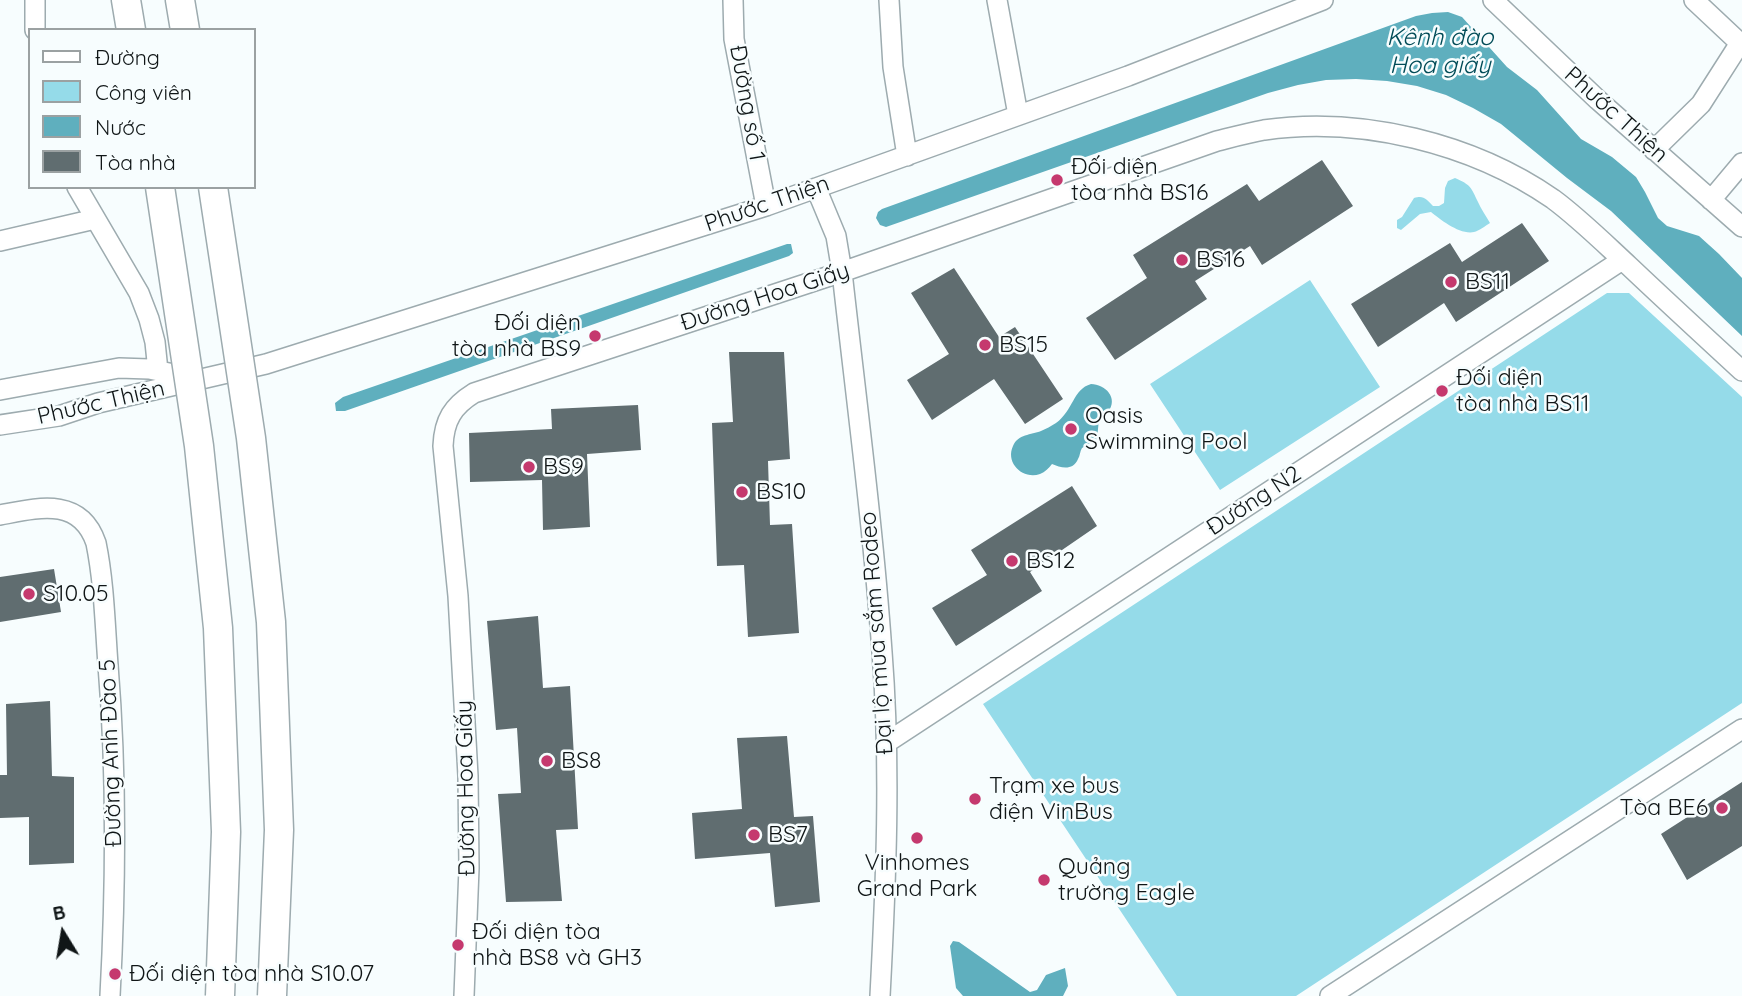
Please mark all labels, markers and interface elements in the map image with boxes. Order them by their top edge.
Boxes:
water label: Kênh đào Hoa giấy [1387,24,1493,80]
legend [28,28,256,189]
street label: Đường số 1 [723,43,771,163]
text: Đường [95,44,160,70]
street label: Phước Thiện [1558,61,1674,169]
text: Công viên [95,79,192,105]
text: Nước [95,114,146,140]
text: Tòa nhà [95,149,176,175]
place label: Đối diện tòa nhà BS16 [1071,153,1208,207]
street label: Phước Thiện [701,170,833,238]
marker: Đối diện tòa nhà BS16 [1049,172,1065,188]
place label: BS16 [1196,246,1245,274]
marker: BS16 [1174,252,1190,268]
street label: Đường Hoa Giấy [677,257,853,337]
place label: BS11 [1465,268,1510,296]
marker: BS11 [1443,274,1459,290]
place label: Đối diện tòa nhà BS9 [452,309,581,363]
marker: Đối diện tòa nhà BS9 [587,328,603,344]
place label: BS15 [999,331,1048,359]
marker: BS15 [977,337,993,353]
place label: Đối diện tòa nhà BS11 [1456,364,1589,418]
street label: Phước Thiện [35,375,167,431]
marker: Đối diện tòa nhà BS11 [1434,383,1450,399]
place label: Oasis Swimming Pool [1085,402,1247,456]
marker: Oasis Swimming Pool [1063,421,1079,437]
place label: BS9 [543,453,584,481]
marker: BS9 [521,459,537,475]
street label: Đường N2 [1202,460,1306,542]
place label: BS10 [756,478,806,506]
marker: BS10 [734,484,750,500]
street label: Đại lộ mua sắm Rodeo [855,511,899,755]
place label: BS12 [1026,547,1075,575]
marker: BS12 [1004,553,1020,569]
place label: S10.05 [43,580,109,608]
marker: S10.05 [21,586,37,602]
street label: Đường Anh Đào 5 [94,659,128,847]
street label: Đường Hoa Giấy [451,700,481,876]
place label: BS8 [561,747,601,775]
marker: BS8 [539,753,555,769]
place label: Trạm xe bus điện VinBus [989,772,1119,826]
marker: Trạm xe bus điện VinBus [967,791,983,807]
place label: Tòa BE6 [1620,794,1708,822]
marker: Tòa BE6 [1714,800,1730,816]
place label: BS7 [768,821,808,849]
marker: BS7 [746,827,762,843]
marker: Vinhomes Grand Park [909,830,925,846]
place label: Vinhomes Grand Park [857,849,977,903]
place label: Quảng trường Eagle [1058,853,1195,907]
marker: Quảng trường Eagle [1036,872,1052,888]
north arrow [28,898,98,968]
text: B [51,899,67,925]
place label: Đối diện tòa nhà BS8 và GH3 [472,918,642,972]
marker: Đối diện tòa nhà BS8 và GH3 [450,937,466,953]
place label: Đối diện tòa nhà S10.07 [129,960,374,988]
marker: Đối diện tòa nhà S10.07 [107,966,123,982]

